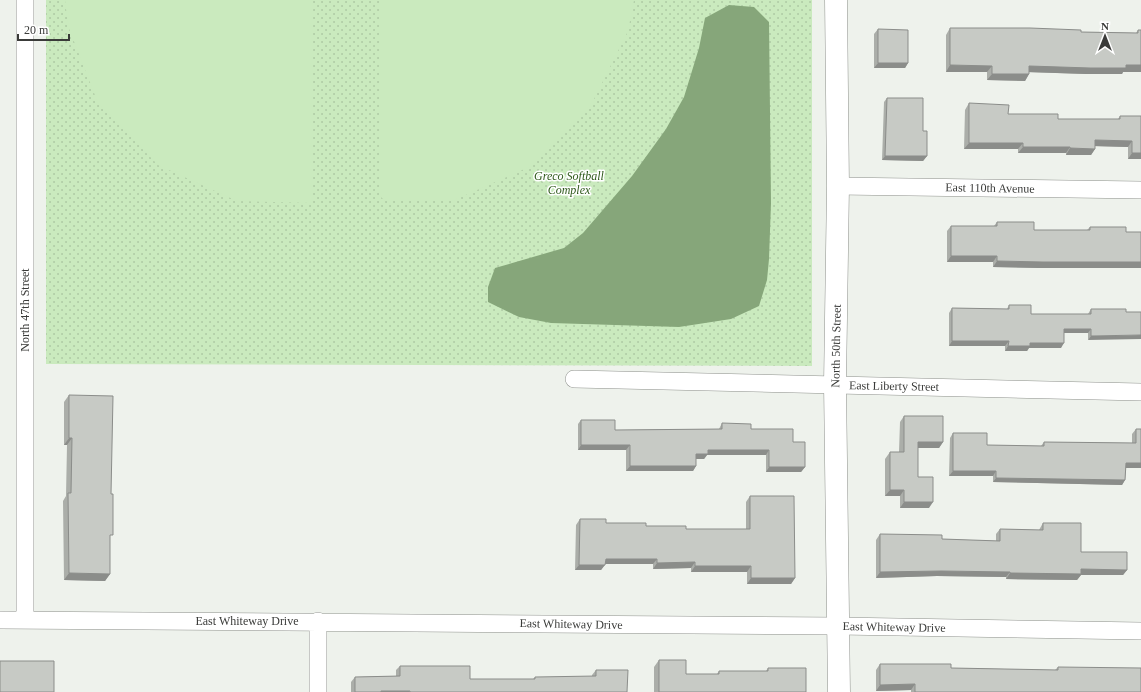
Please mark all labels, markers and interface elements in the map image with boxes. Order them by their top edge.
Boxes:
scale bar [18,16,69,42]
north arrow [1085,16,1125,56]
text: N [1101,20,1109,32]
text: 20 m [24,23,49,37]
park label: Greco Softball Complex [534,169,605,197]
street label: East 110th Avenue [945,180,1035,196]
street label: North 47th Street [18,268,32,352]
street label: North 50th Street [828,304,844,388]
street label: East Liberty Street [849,378,940,394]
street label: East Whiteway Drive [195,614,299,628]
street label: East Whiteway Drive [519,616,623,632]
street label: East Whiteway Drive [842,619,946,635]

